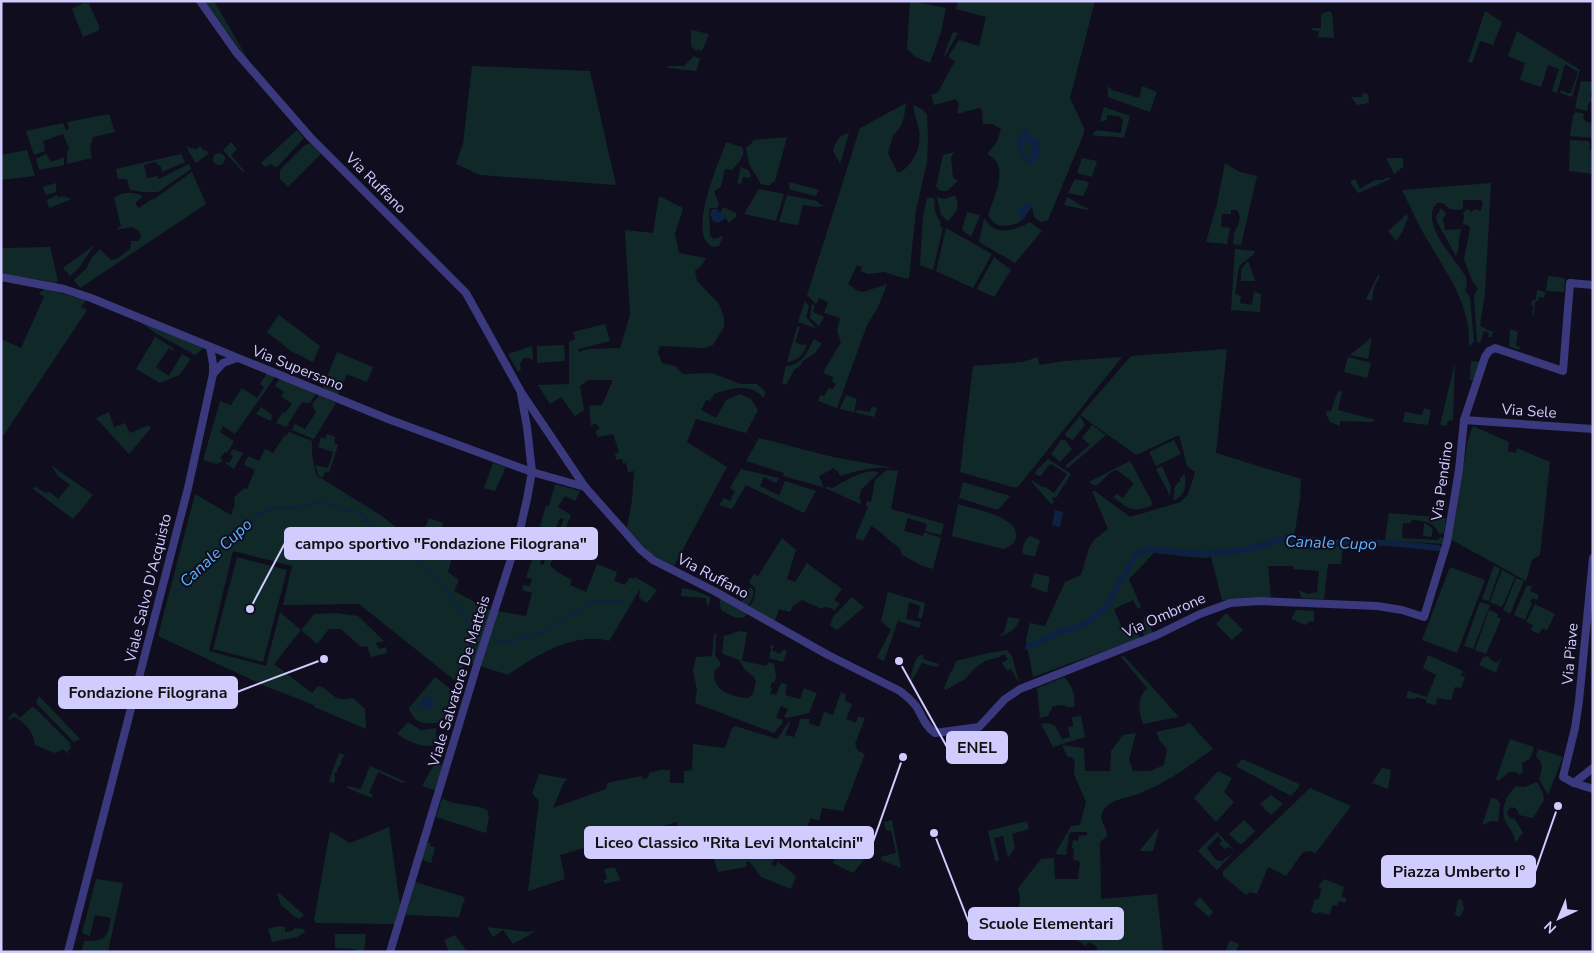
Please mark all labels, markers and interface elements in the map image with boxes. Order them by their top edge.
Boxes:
street label: Via Ruffano [340,147,411,218]
street label: Via Supersano [248,340,347,395]
street label: Via Sele [1500,399,1557,423]
street label: Via Pendino [1426,440,1457,523]
street label: Viale Salvo D'Acquisto [120,512,176,665]
water label: Canale Cupo [175,514,257,592]
callout: campo sportivo "Fondazione Filograna" [285,528,597,559]
water label: Canale Cupo [1285,530,1377,556]
text: campo sportivo "Fondazione Filograna" [295,533,587,555]
street label: Via Ruffano [673,548,752,603]
street label: Via Ombrone [1118,588,1209,643]
street label: Viale Salvatore De Matteis [423,593,495,770]
street label: Via Piave [1557,622,1583,687]
callout: Fondazione Filograna [59,677,237,708]
text: Fondazione Filograna [69,682,227,704]
callout: ENEL [947,732,1007,763]
text: ENEL [957,737,997,759]
callout: Liceo Classico "Rita Levi Montalcini" [585,827,873,858]
text: Liceo Classico "Rita Levi Montalcini" [595,832,863,854]
callout: Piazza Umberto I° [1382,856,1535,887]
text: Piazza Umberto I° [1393,861,1525,883]
north arrow [1534,893,1584,943]
callout: Scuole Elementari [969,908,1123,939]
text: Scuole Elementari [979,913,1113,935]
text: N [1540,917,1561,937]

